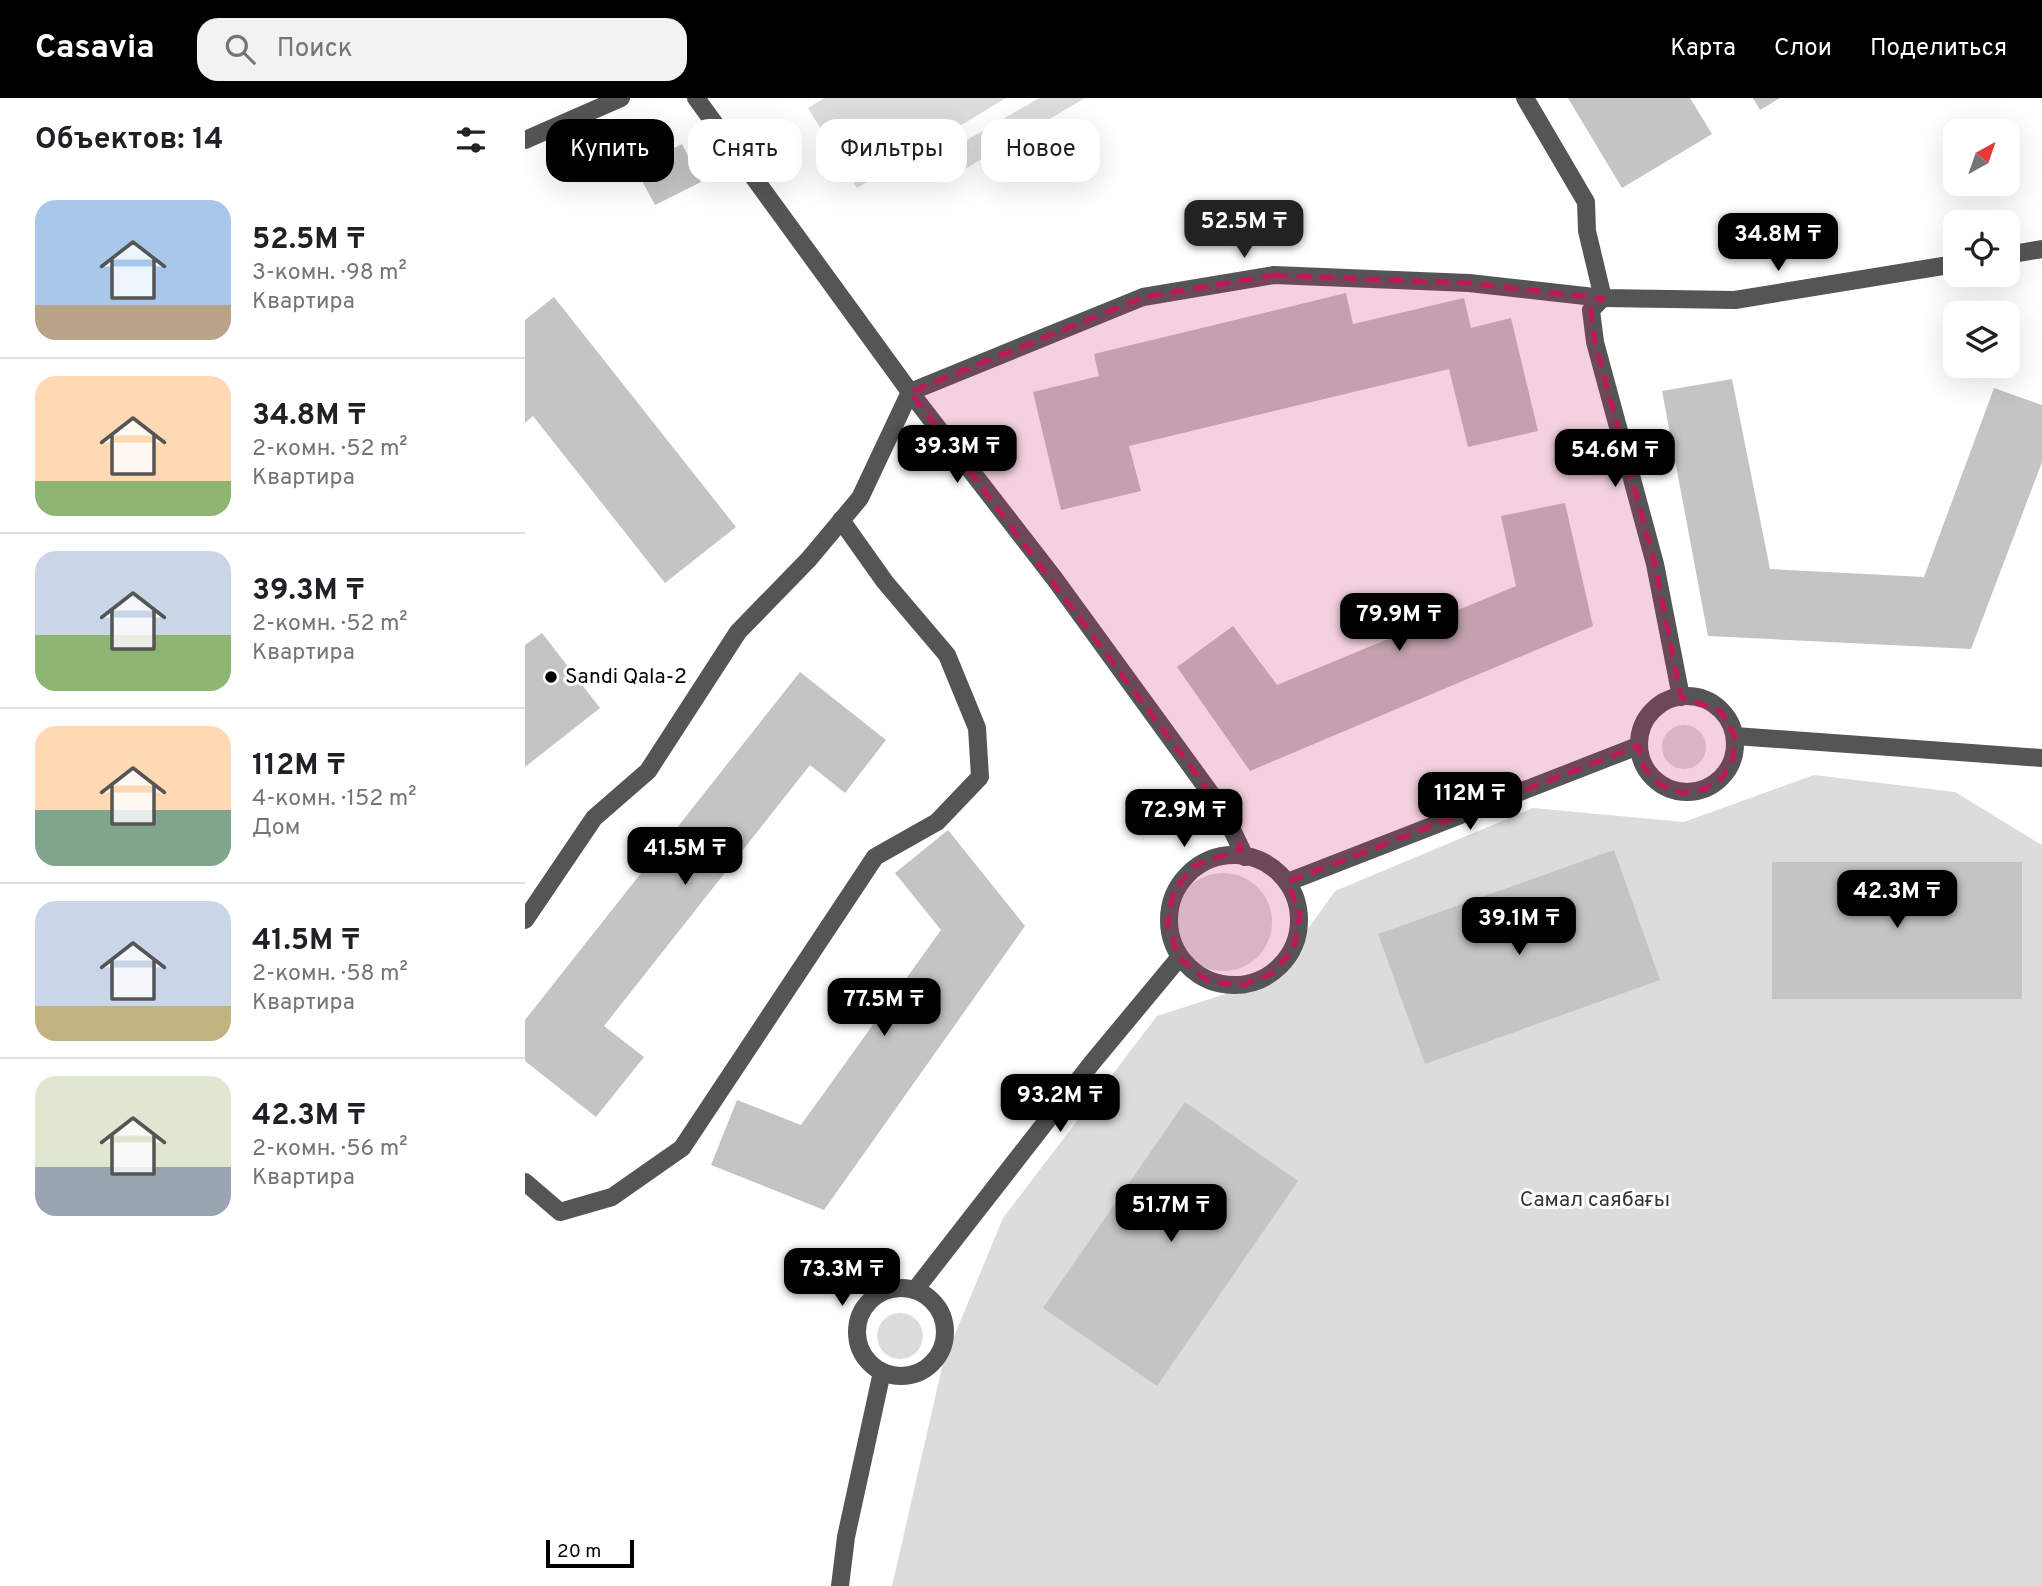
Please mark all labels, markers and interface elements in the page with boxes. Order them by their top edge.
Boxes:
search box [197,18,687,81]
text: Casavia [35,28,155,70]
icon: search [221,30,259,68]
text: Поиск [277,33,353,66]
text: Карта [1670,34,1736,64]
text: Слои [1774,34,1832,64]
text: Поделиться [1870,34,2007,64]
chip: Купить [546,119,674,182]
chip: Снять [688,119,802,182]
chip: Фильтры [816,119,967,182]
chip: Новое [981,119,1100,182]
north arrow [1943,119,2019,196]
map controls [1943,119,2020,378]
icon: filters [452,121,490,159]
text: Объектов: 14 [35,122,223,159]
pin: 52.5M ₸ [1179,200,1309,260]
text: 52.5M ₸ [1200,208,1288,237]
button: locate [1943,210,2020,287]
pin: 34.8M ₸ [1713,214,1843,273]
text: 34.8M ₸ [1734,221,1822,250]
text: 52.5M ₸ [252,222,366,259]
icon: home [91,228,175,312]
text: 3-комн. · 98 m² [252,259,407,288]
text: Квартира [252,288,355,317]
button: layers [1943,301,2020,378]
text: 34.8M ₸ [252,398,367,435]
icon: home [91,404,175,488]
pin: 39.3M ₸ [892,426,1022,485]
pin: 54.6M ₸ [1550,430,1680,489]
text: 39.3M ₸ [914,433,1000,462]
text: 2-комн. · 52 m² [252,435,408,464]
text: 54.6M ₸ [1571,437,1659,466]
text: Квартира [252,464,355,493]
text: 39.3M ₸ [252,573,365,610]
icon: home [91,579,175,663]
pin: 79.9M ₸ [1334,594,1464,653]
text: 79.9M ₸ [1356,601,1442,630]
text: 2-комн. · 52 m² [252,610,408,639]
text: Квартира [252,639,355,668]
place label: Sandi Qala-2 [565,664,687,691]
marker: Sandi Qala-2 [543,669,559,685]
text: 112M ₸ [252,748,346,785]
icon: home [91,754,175,838]
pin: 112M ₸ [1413,772,1527,832]
text: 112M ₸ [1434,780,1506,809]
text: 4-комн. · 152 m² [252,785,416,814]
pin: 72.9M ₸ [1119,790,1249,849]
text: 72.9M ₸ [1141,797,1227,826]
text: Дом [252,814,300,843]
pin: 41.5M ₸ [620,828,750,887]
text: 41.5M ₸ [643,835,727,864]
pin: 42.3M ₸ [1832,870,1962,930]
text: 42.3M ₸ [1853,878,1941,907]
pin: 39.1M ₸ [1454,898,1584,957]
text: 39.1M ₸ [1478,905,1560,934]
text: 41.5M ₸ [252,923,361,960]
icon: home [91,929,175,1013]
text: 2-комн. · 58 m² [252,960,408,989]
pin: 77.5M ₸ [819,978,949,1038]
text: 77.5M ₸ [844,986,924,1015]
text: Квартира [252,989,355,1018]
pin: 93.2M ₸ [995,1074,1125,1134]
text: 93.2M ₸ [1017,1082,1103,1111]
text: 42.3M ₸ [252,1098,366,1135]
icon: home [91,1104,175,1188]
text: 2-комн. · 56 m² [252,1135,407,1164]
text: Квартира [252,1164,355,1193]
pin: 51.7M ₸ [1106,1184,1236,1244]
park label: Самал саябағы [1520,1187,1670,1214]
text: 51.7M ₸ [1132,1192,1210,1221]
pin: 73.3M ₸ [777,1248,907,1308]
text: 73.3M ₸ [800,1256,884,1285]
scale bar [546,1537,633,1569]
text: 20 m [557,1540,601,1564]

